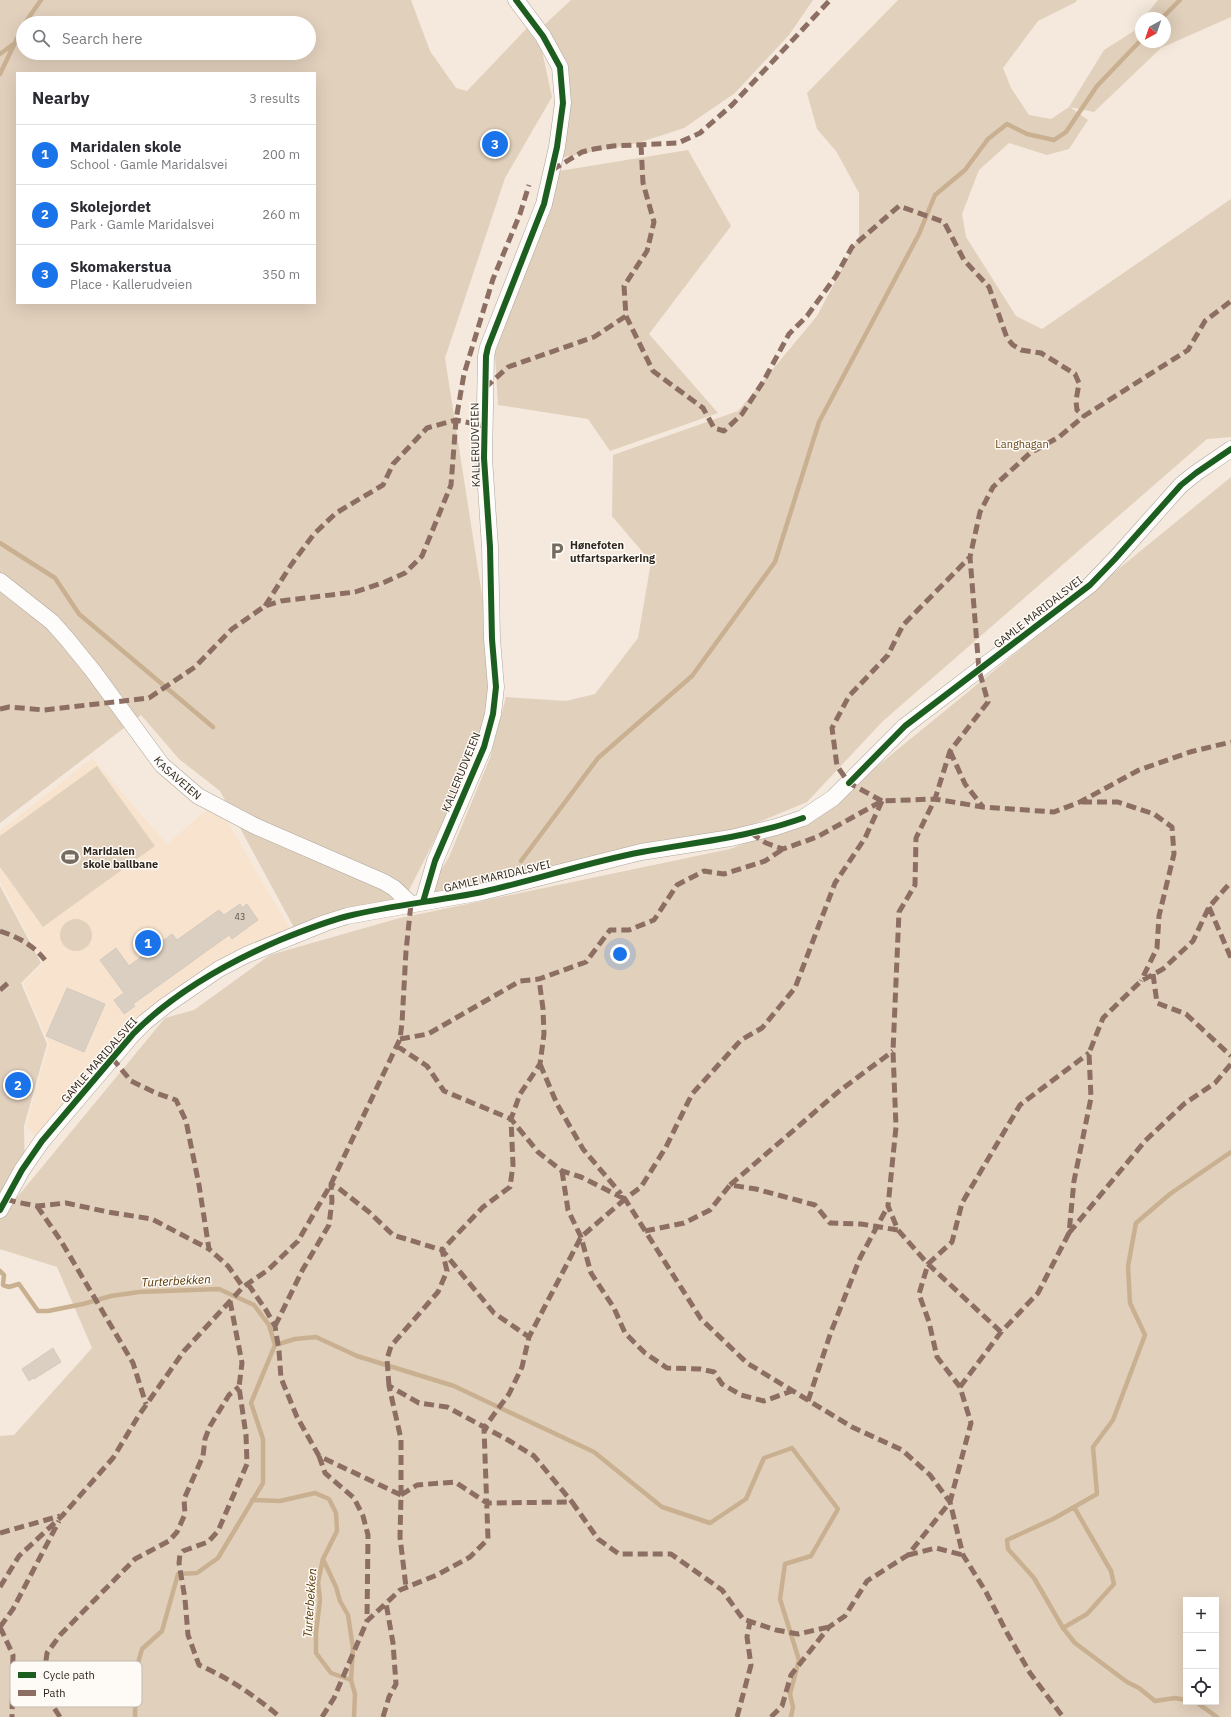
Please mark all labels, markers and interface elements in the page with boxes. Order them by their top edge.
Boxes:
north arrow [1135,12,1171,48]
search box [16,16,316,60]
icon: search [30,27,52,49]
text: Search here [62,29,142,48]
text: Nearby [32,87,90,109]
text: 3 results [249,90,300,107]
pin: 3 [482,129,508,159]
text: Maridalen skole [70,137,182,156]
text: 1 [41,146,49,163]
text: 200 m [262,146,300,163]
text: School · Gamle Maridalsvei [70,156,227,173]
text: Skolejordet [70,197,151,216]
text: 2 [41,206,49,223]
text: 260 m [262,206,300,223]
text: Park · Gamle Maridalsvei [70,216,214,233]
text: Skomakerstua [70,257,171,276]
text: 3 [41,266,49,283]
text: 350 m [262,266,300,283]
text: Place · Kallerudveien [70,276,192,293]
street label: KALLERUDVEIEN [467,402,483,488]
park label: Langhagan [995,437,1049,451]
place label: Hønefoten utfartsparkering [570,538,656,565]
parking icon: Hønefoten utfartsparkering [547,541,567,561]
street label: GAMLE MARIDALSVEI [991,573,1085,651]
street label: KALLERUDVEIEN [439,730,483,814]
street label: KASAVEIEN [151,754,204,803]
place label: Maridalen skole ballbane [83,844,158,871]
sports icon: Maridalen skole ballbane [60,847,80,867]
street label: GAMLE MARIDALSVEI [442,857,552,895]
house number: 43 [235,911,245,922]
pin: 1 [135,928,161,958]
your location [610,944,630,964]
street label: GAMLE MARIDALSVEI [58,1014,140,1106]
pin: 2 [5,1070,31,1100]
water label: Turterbekken [141,1271,211,1290]
water label: Turterbekken [300,1567,319,1638]
map controls [1183,1597,1219,1705]
button: + [1183,1597,1219,1633]
button: − [1183,1633,1219,1669]
legend [10,1661,142,1707]
text: Cycle path [43,1668,95,1682]
button: locate [1183,1669,1219,1705]
text: Path [43,1686,66,1700]

